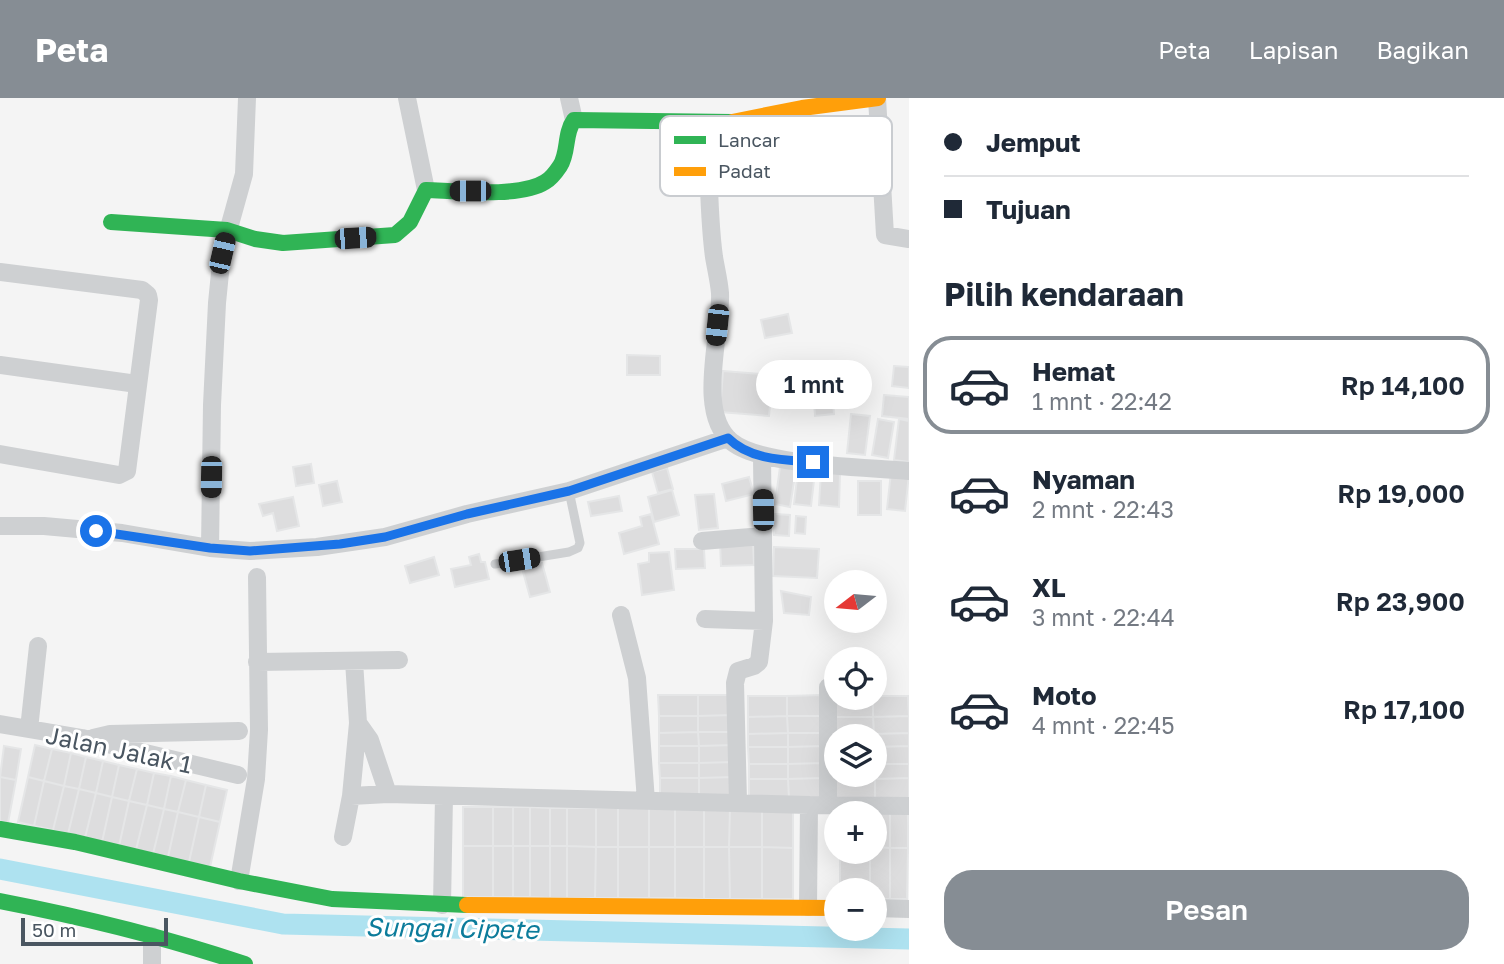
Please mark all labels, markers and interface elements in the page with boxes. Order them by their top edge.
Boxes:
text: Peta [35,30,108,69]
text: Peta [1158,35,1211,64]
text: Lapisan [1249,35,1339,64]
text: Bagikan [1377,35,1469,64]
legend [660,116,892,196]
text: Jemput [986,127,1081,158]
text: Lancar [718,128,781,151]
text: Padat [718,159,771,182]
car [450,181,492,202]
text: Tujuan [986,194,1071,225]
car [334,226,377,250]
car [208,230,237,276]
text: Pilih kendaraan [944,275,1184,313]
car [705,303,730,347]
icon: car [948,354,1011,417]
text: Hemat [1032,356,1115,387]
callout: 1 mnt [755,360,871,410]
text: 1 mnt [784,370,844,398]
text: Rp 14,100 [1341,370,1465,401]
text: 1 mnt · 22:42 [1032,387,1172,415]
route end [797,446,829,478]
car [201,456,222,498]
icon: car [948,462,1011,525]
text: Nyaman [1032,464,1135,495]
text: Rp 19,000 [1337,478,1465,509]
car [753,489,774,531]
text: 2 mnt · 22:43 [1032,495,1174,523]
route start [80,515,112,547]
car [497,546,542,574]
north arrow [824,570,887,634]
map controls [824,570,887,941]
icon: car [948,570,1011,633]
text: XL [1032,572,1066,603]
text: Rp 23,900 [1336,586,1465,617]
text: 3 mnt · 22:44 [1032,603,1175,631]
button: locate [824,647,887,710]
icon: car [948,678,1011,741]
text: Moto [1032,680,1097,711]
text: Rp 17,100 [1343,694,1465,725]
text: 4 mnt · 22:45 [1032,711,1175,739]
street label: Jalan Jalak 1 [44,719,194,779]
button: layers [824,724,887,787]
button: + [824,801,887,864]
button: Pesan [944,870,1469,950]
button: − [824,878,887,941]
water label: Sungai Cipete [365,911,541,945]
scale bar [21,915,168,947]
text: 50 m [32,918,76,941]

